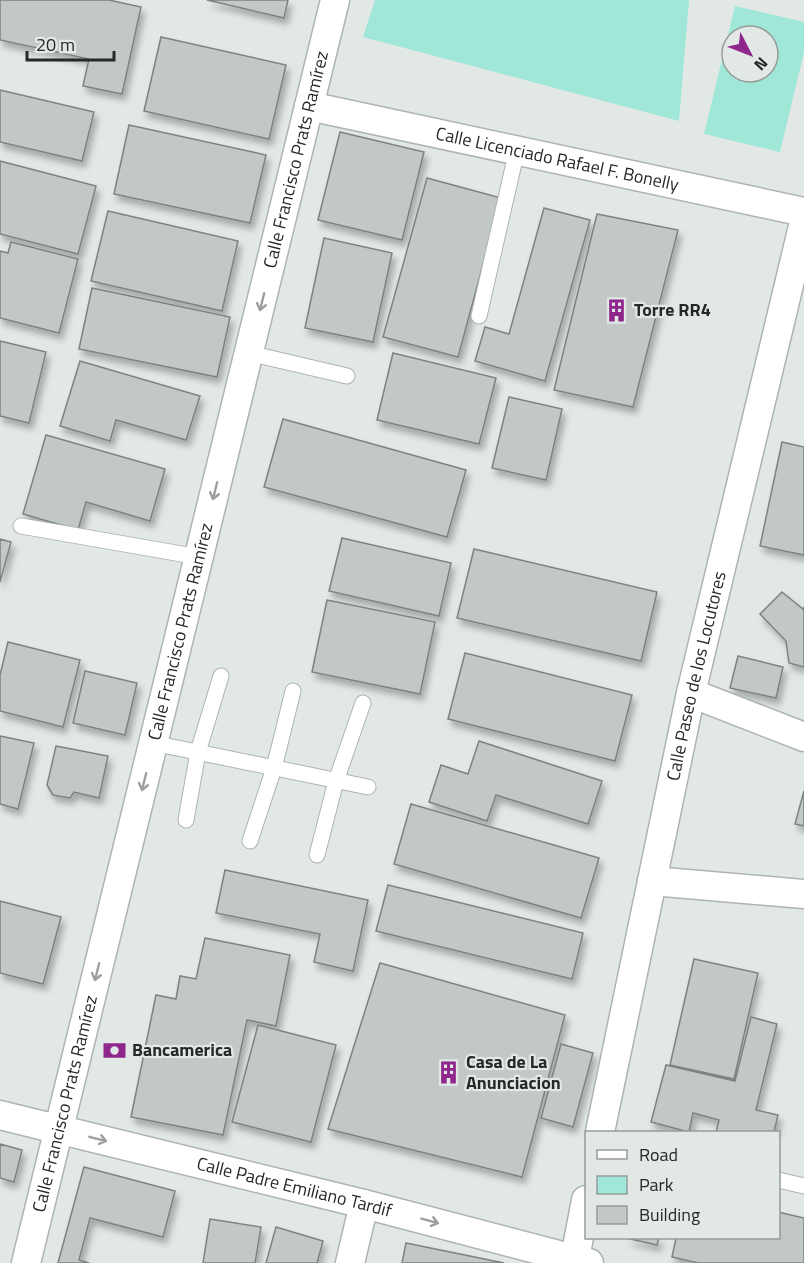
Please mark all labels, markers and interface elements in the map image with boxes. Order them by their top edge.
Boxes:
scale bar [27,24,114,62]
north arrow [720,24,780,84]
text: 20 m [36,31,75,58]
street label: Calle Francisco Prats Ramírez [256,48,335,271]
text: N [749,52,774,76]
street label: Calle Licenciado Rafael F. Bonelly [433,120,682,198]
one-way arrow [255,292,267,311]
place label: Torre RR4 [634,296,711,323]
building icon: Torre RR4 [603,297,629,323]
one-way arrow [209,481,220,500]
street label: Calle Francisco Prats Ramírez [140,520,220,743]
street label: Calle Paseo de los Locutores [659,568,733,783]
one-way arrow [137,773,149,792]
one-way arrow [91,962,103,981]
street label: Calle Francisco Prats Ramírez [25,992,104,1215]
place label: Bancamerica [132,1036,232,1063]
bank icon: Bancamerica [101,1037,127,1063]
place label: Casa de La Anunciacion [466,1048,561,1096]
building icon: Casa de La Anunciacion [435,1059,461,1085]
legend [585,1131,780,1239]
one-way arrow [88,1134,107,1146]
text: Road [639,1141,678,1168]
street label: Calle Padre Emiliano Tardif [194,1150,395,1224]
text: Park [639,1171,674,1198]
text: Building [639,1201,700,1228]
one-way arrow [420,1216,439,1228]

